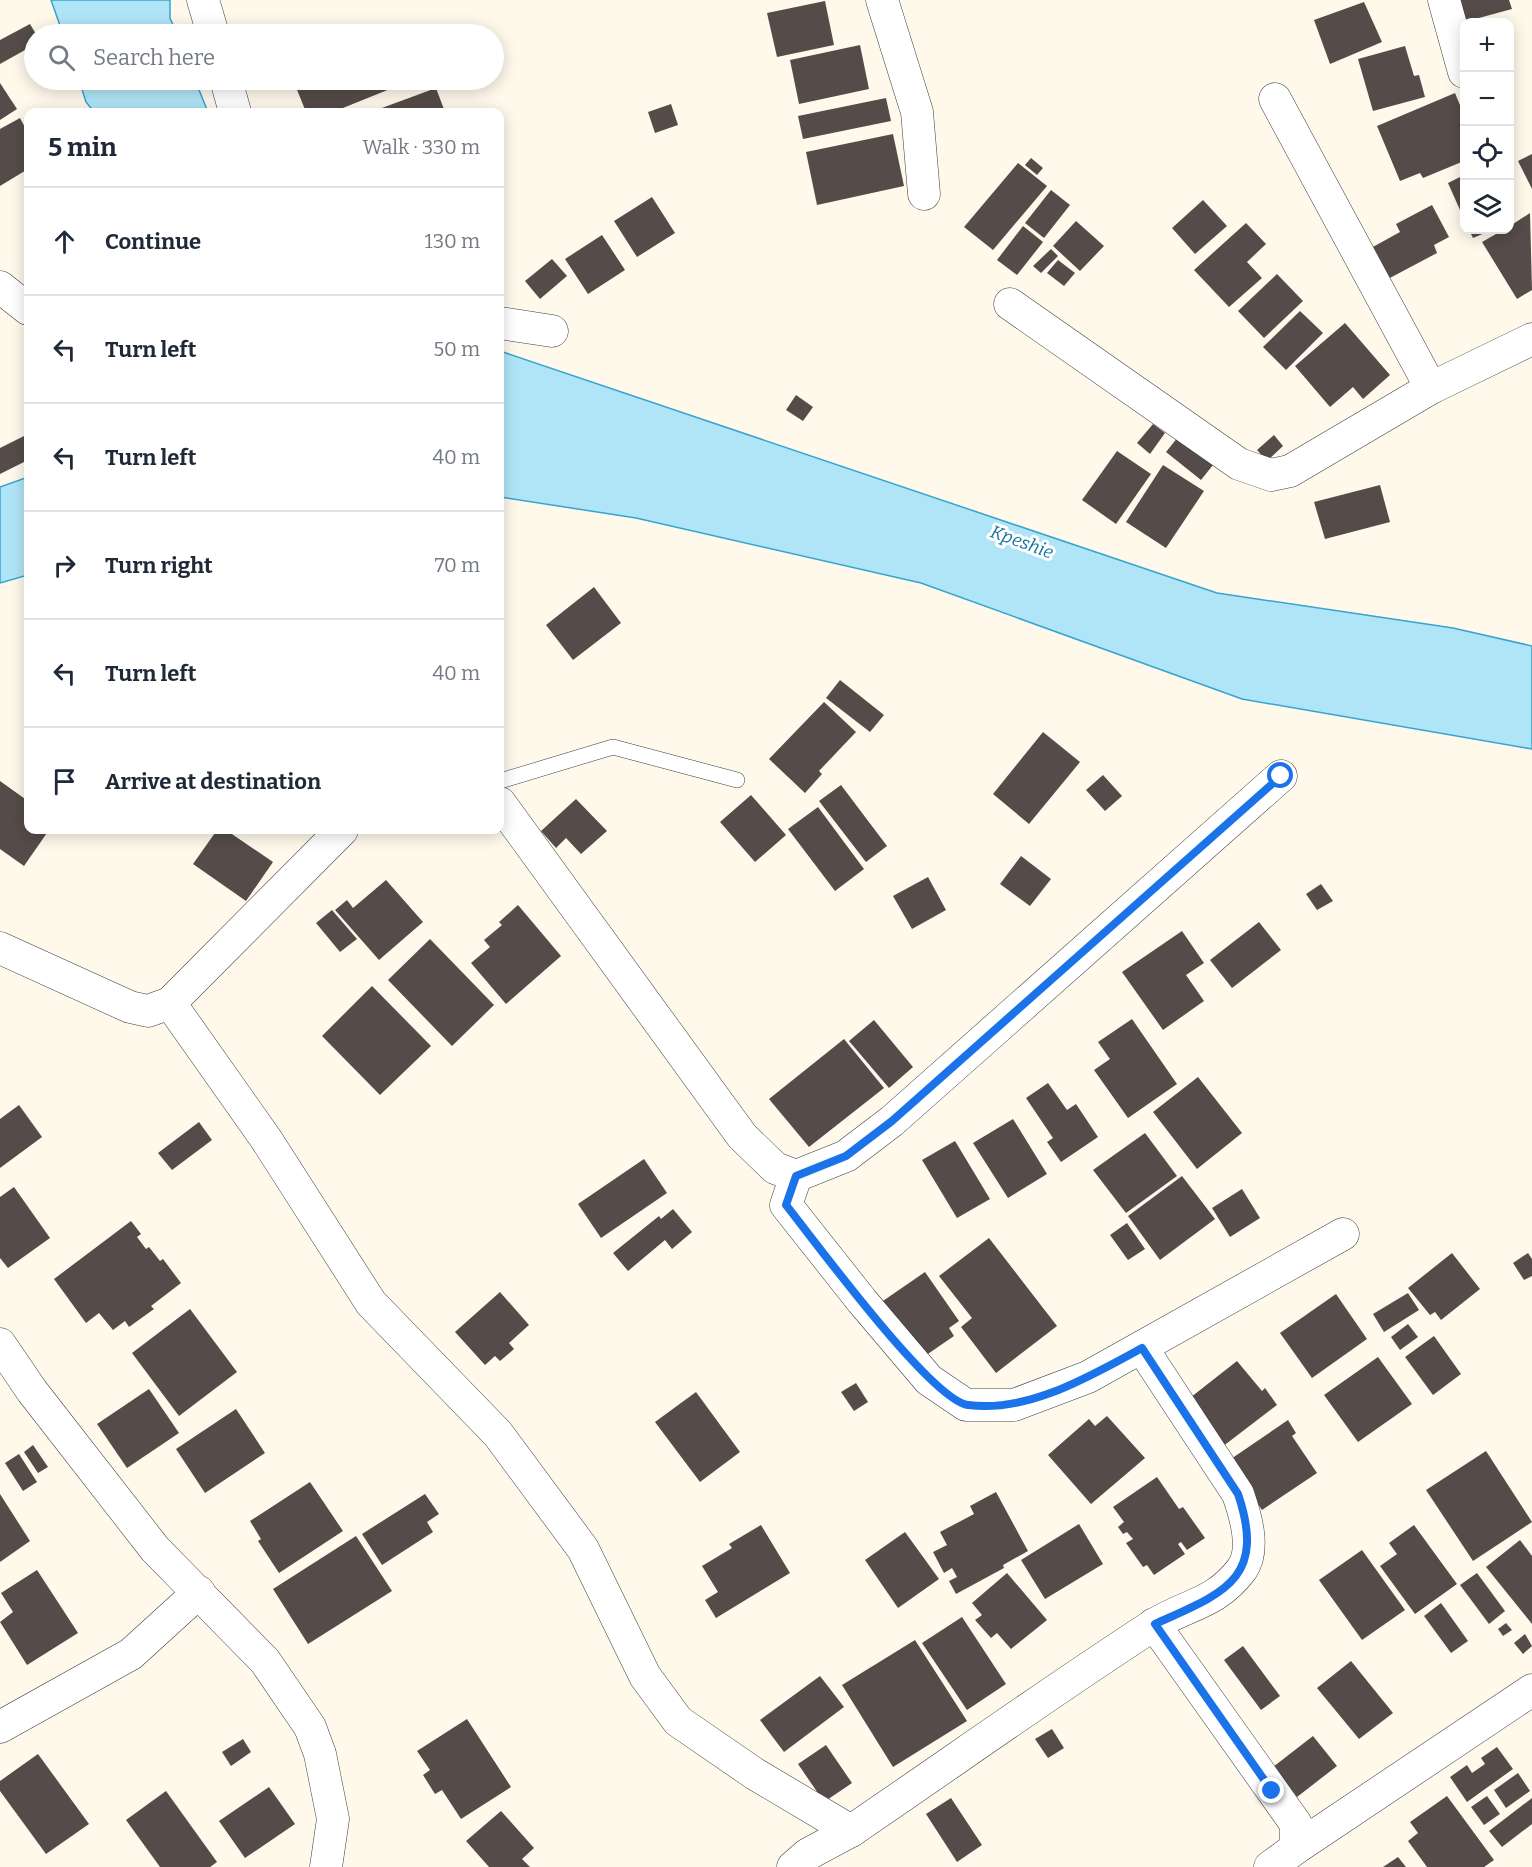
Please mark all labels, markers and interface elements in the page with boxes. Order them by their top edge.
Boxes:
map controls [1460,18,1514,234]
button: + [1460,18,1514,72]
search box [24,24,504,90]
icon: search [45,41,78,74]
text: Search here [93,44,215,71]
button: − [1460,72,1514,126]
button: locate [1460,126,1514,180]
text: 5 min [48,132,117,163]
text: Walk · 330 m [363,135,480,159]
button: layers [1460,180,1514,234]
icon: ahead [48,225,81,258]
text: Continue [105,228,201,255]
text: 130 m [425,229,480,253]
icon: left [48,333,81,366]
text: Turn left [105,336,197,363]
text: 50 m [433,337,480,361]
icon: left [48,441,81,474]
text: Turn left [105,444,197,471]
text: 40 m [432,445,480,469]
water label: Kpeshie [988,521,1056,563]
icon: right [48,549,81,582]
text: Turn right [105,552,213,579]
text: 70 m [434,553,480,577]
icon: left [48,657,81,690]
text: Turn left [105,660,197,687]
text: 40 m [432,661,480,685]
route start [1267,762,1293,788]
icon: arrive [48,765,81,798]
text: Arrive at destination [105,768,321,795]
route end [1258,1777,1284,1803]

